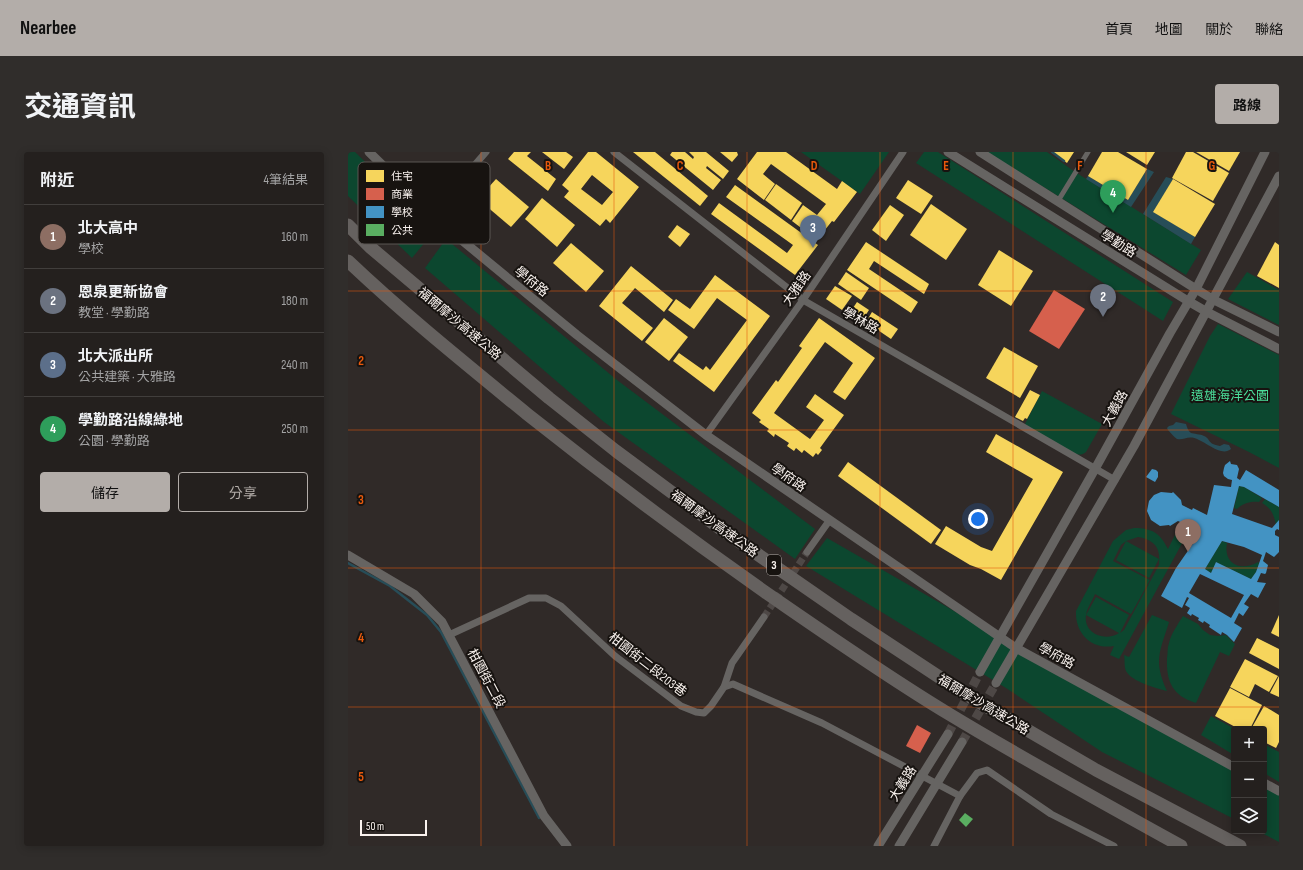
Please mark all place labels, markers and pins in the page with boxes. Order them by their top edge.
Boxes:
pin: 4 [1100,180,1126,213]
pin: 3 [800,215,826,248]
pin: 2 [1090,284,1116,317]
pin: 1 [1175,519,1201,552]

